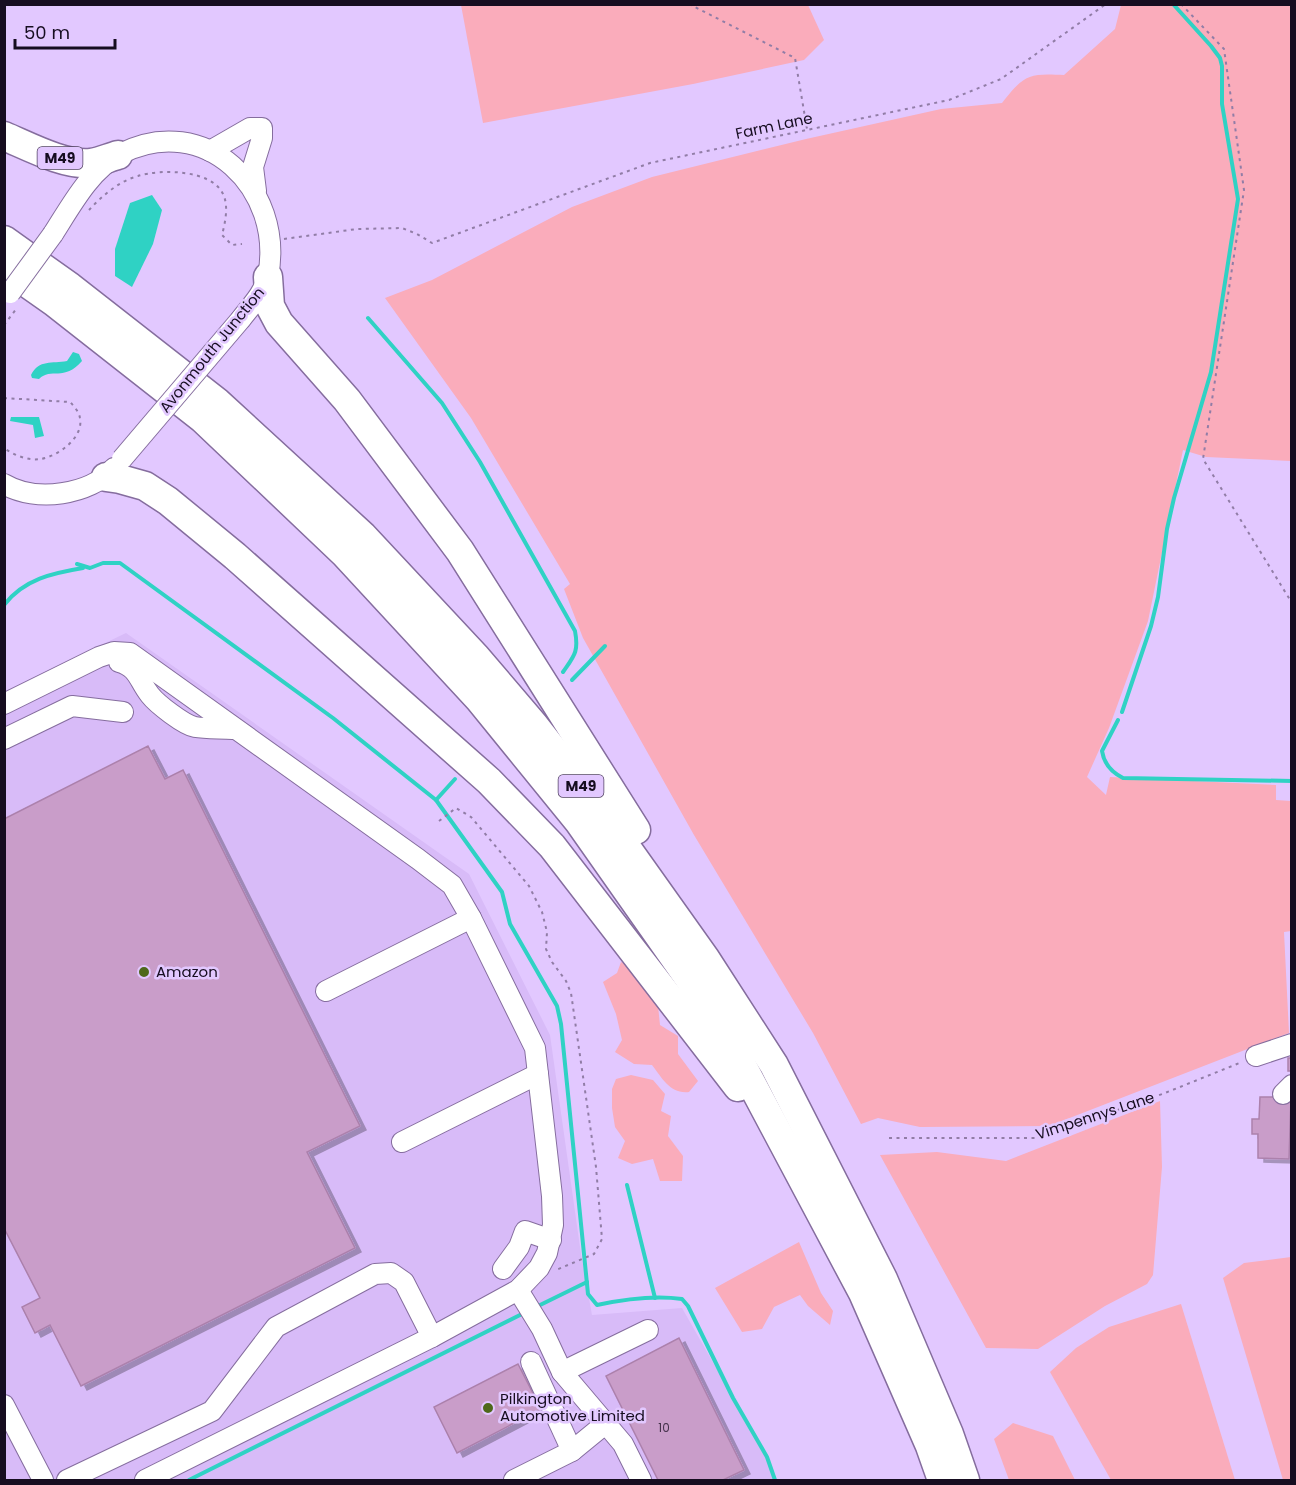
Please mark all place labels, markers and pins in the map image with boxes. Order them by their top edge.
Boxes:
place label: Amazon [156,961,218,982]
marker: Amazon [137,965,151,979]
place label: Pilkington Automotive Limited [500,1388,645,1426]
marker: Pilkington Automotive Limited [481,1401,495,1415]

